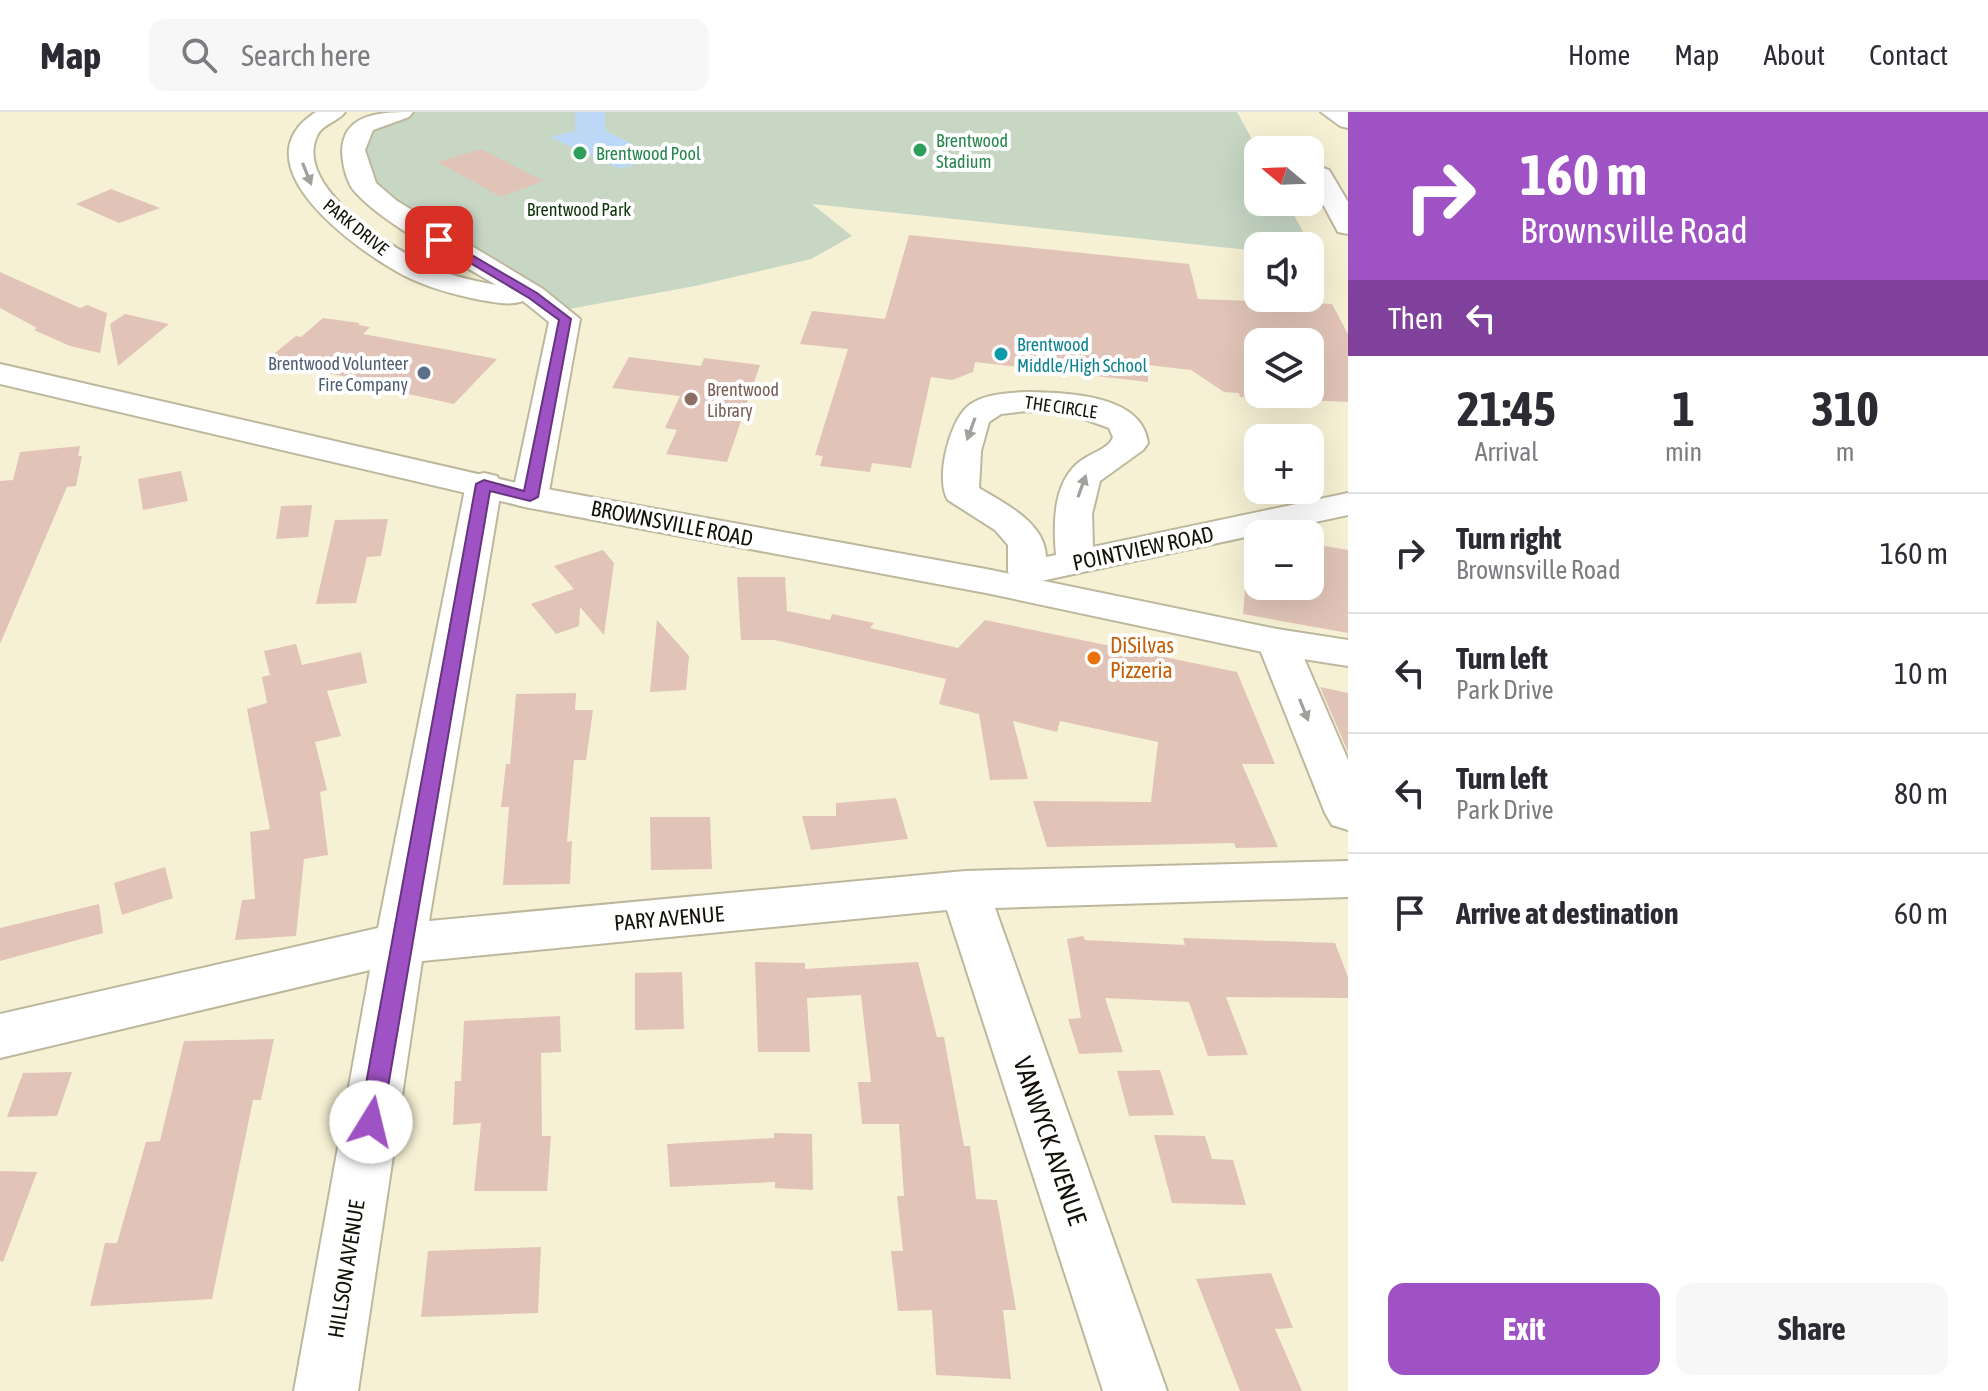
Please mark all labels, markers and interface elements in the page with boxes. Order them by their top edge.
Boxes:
search box [149,19,709,91]
icon: search [177,33,221,77]
text: Map [40,34,101,77]
text: Search here [241,38,371,72]
text: Home [1568,39,1630,71]
text: Map [1674,39,1719,71]
text: About [1763,39,1825,71]
text: Contact [1869,39,1948,71]
place label: Brentwood Stadium [936,130,1008,172]
north arrow [1244,136,1324,216]
map controls [1244,136,1324,600]
marker: Brentwood Stadium [911,141,929,159]
place label: Brentwood Pool [596,143,701,164]
text: 160 m [1520,143,1647,207]
marker: Brentwood Pool [571,144,589,162]
icon: right [1388,144,1492,248]
one-way arrow [301,163,314,187]
street label: PARK DRIVE [319,194,393,260]
park label: Brentwood Park [527,199,631,220]
pin [405,206,473,274]
text: Brownsville Road [1520,209,1748,251]
icon: arrive [417,218,461,262]
button: sound [1244,232,1324,312]
icon: left [1459,296,1503,340]
text: Then [1388,301,1443,335]
button: layers [1244,328,1324,408]
place label: Brentwood Middle/High School [1017,334,1148,376]
marker: Brentwood Middle/High School [992,345,1010,363]
place label: Brentwood Volunteer Fire Company [268,353,409,395]
marker: Brentwood Volunteer Fire Company [415,364,433,382]
place label: Brentwood Library [707,379,779,421]
text: 21:45 [1457,381,1556,436]
text: 1 [1672,381,1695,436]
text: 310 [1811,381,1879,436]
marker: Brentwood Library [682,390,700,408]
street label: THE CIRCLE [1024,392,1099,423]
one-way arrow [965,417,977,441]
button: + [1244,424,1324,504]
text: Arrival [1475,437,1538,467]
text: min [1665,437,1702,467]
text: m [1836,437,1854,467]
one-way arrow [1077,474,1089,498]
street label: BROWNSVILLE ROAD [589,495,755,551]
street label: POINTVIEW ROAD [1070,520,1216,576]
button: − [1244,520,1324,600]
text: Turn right [1456,521,1562,555]
icon: right [1388,531,1432,575]
text: 160 m [1880,536,1948,570]
text: Brownsville Road [1456,555,1620,585]
place label: DiSilvas Pizzeria [1110,632,1174,683]
text: Turn left [1456,641,1548,675]
marker: DiSilvas Pizzeria [1085,649,1103,667]
icon: left [1388,651,1432,695]
text: 10 m [1894,656,1948,690]
text: Park Drive [1456,675,1553,705]
one-way arrow [1298,698,1311,722]
text: Turn left [1456,761,1548,795]
icon: left [1388,771,1432,815]
text: 80 m [1894,776,1948,810]
text: Park Drive [1456,795,1553,825]
icon: arrive [1388,891,1432,935]
text: Arrive at destination [1456,896,1678,930]
text: 60 m [1894,896,1948,930]
street label: PARY AVENUE [613,900,726,936]
street label: VANWYCK AVENUE [1007,1053,1093,1229]
position arrow [329,1080,413,1164]
street label: HILLSON AVENUE [322,1198,370,1340]
button: Exit [1388,1283,1660,1375]
button: Share [1676,1283,1948,1375]

